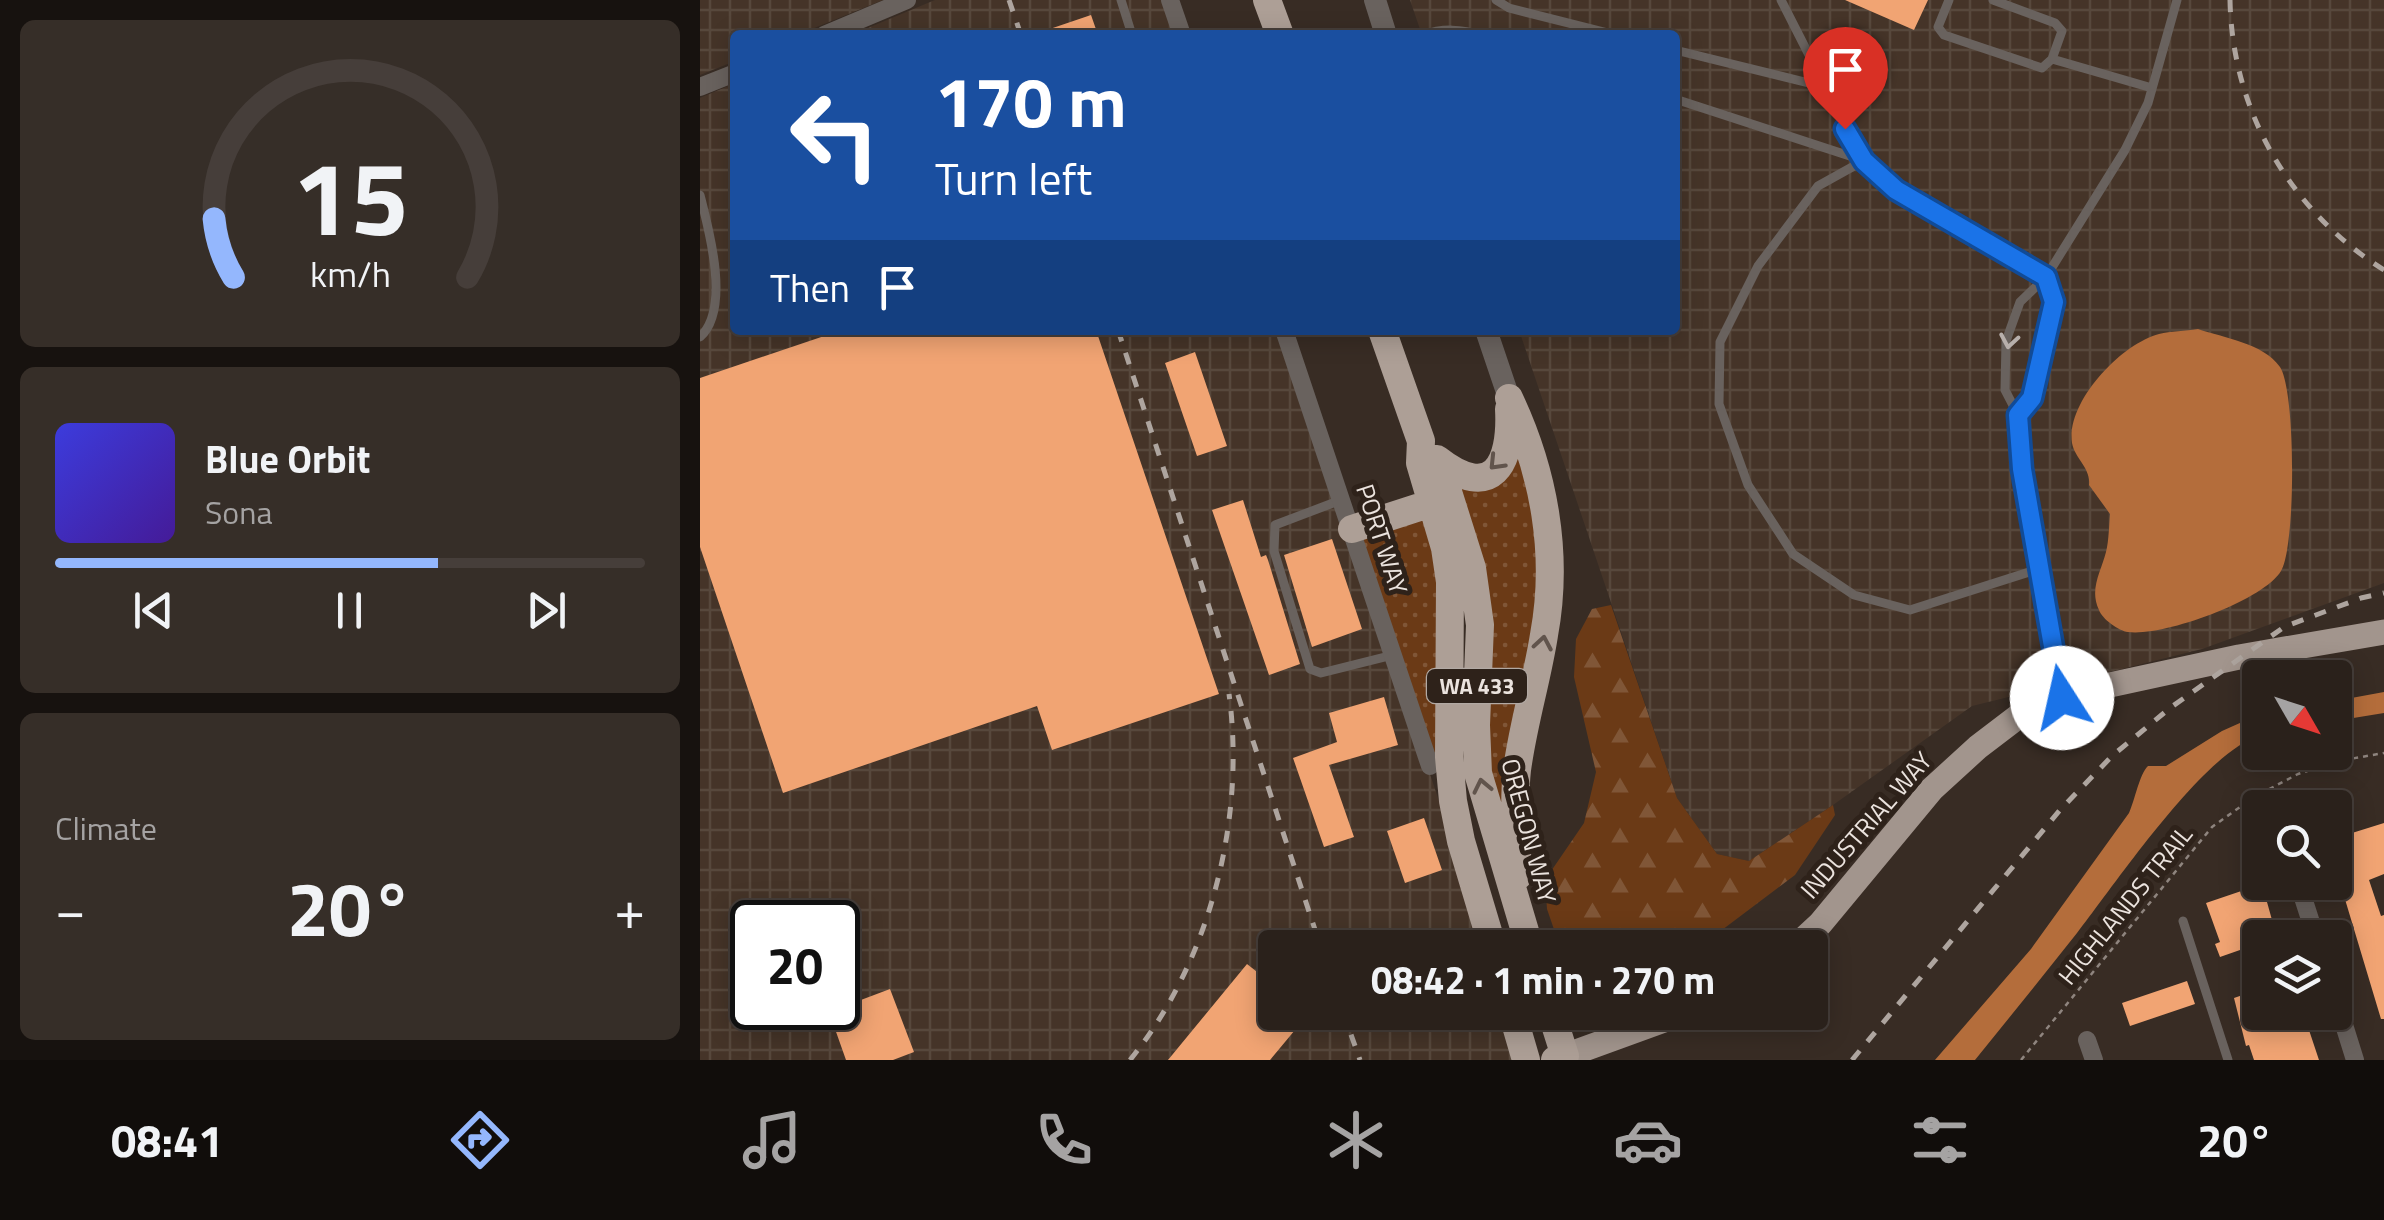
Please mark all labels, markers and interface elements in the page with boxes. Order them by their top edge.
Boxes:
pin [1803,27,1888,130]
icon: arrive [1818,42,1873,97]
text: 170 m [935,48,1127,154]
icon: left [770,70,900,200]
text: 15 [292,117,408,275]
text: Turn left [935,144,1092,212]
text: km/h [310,246,390,301]
text: Then [770,259,850,317]
icon: arrive [870,260,925,315]
one-way arrow [1999,333,2020,349]
text: Blue Orbit [205,430,370,488]
one-way arrow [1490,451,1508,469]
street label: PORT WAY [1346,479,1418,600]
text: Sona [205,488,272,536]
icon: previous [126,583,181,638]
icon: pause [322,583,377,638]
icon: next [519,583,574,638]
one-way arrow [1532,635,1553,651]
position arrow [2010,646,2114,750]
north arrow [2242,660,2352,770]
map controls [2242,660,2352,1030]
road number: WA 433 [1427,669,1527,703]
street label: INDUSTRIAL WAY [1791,742,1941,907]
street label: OREGON WAY [1491,754,1567,908]
one-way arrow [1473,778,1494,795]
button: search [2242,790,2352,900]
text: Climate [55,804,157,852]
street label: HIGHLANDS TRAIL [2049,817,2201,993]
text: 20° [287,851,413,965]
text: − [55,867,86,950]
text: + [614,867,645,950]
speed limit sign: 20 [730,900,860,1030]
button: layers [2242,920,2352,1030]
text: 08:42 · 1 min · 270 m [1371,951,1715,1009]
icon: directions [445,1105,515,1175]
icon: music [737,1105,807,1175]
icon: phone [1029,1105,1099,1175]
icon: climate [1321,1105,1391,1175]
icon: car [1613,1105,1683,1175]
icon: filters [1905,1105,1975,1175]
text: 08:41 [111,1106,223,1174]
text: 20° [2197,1106,2273,1174]

